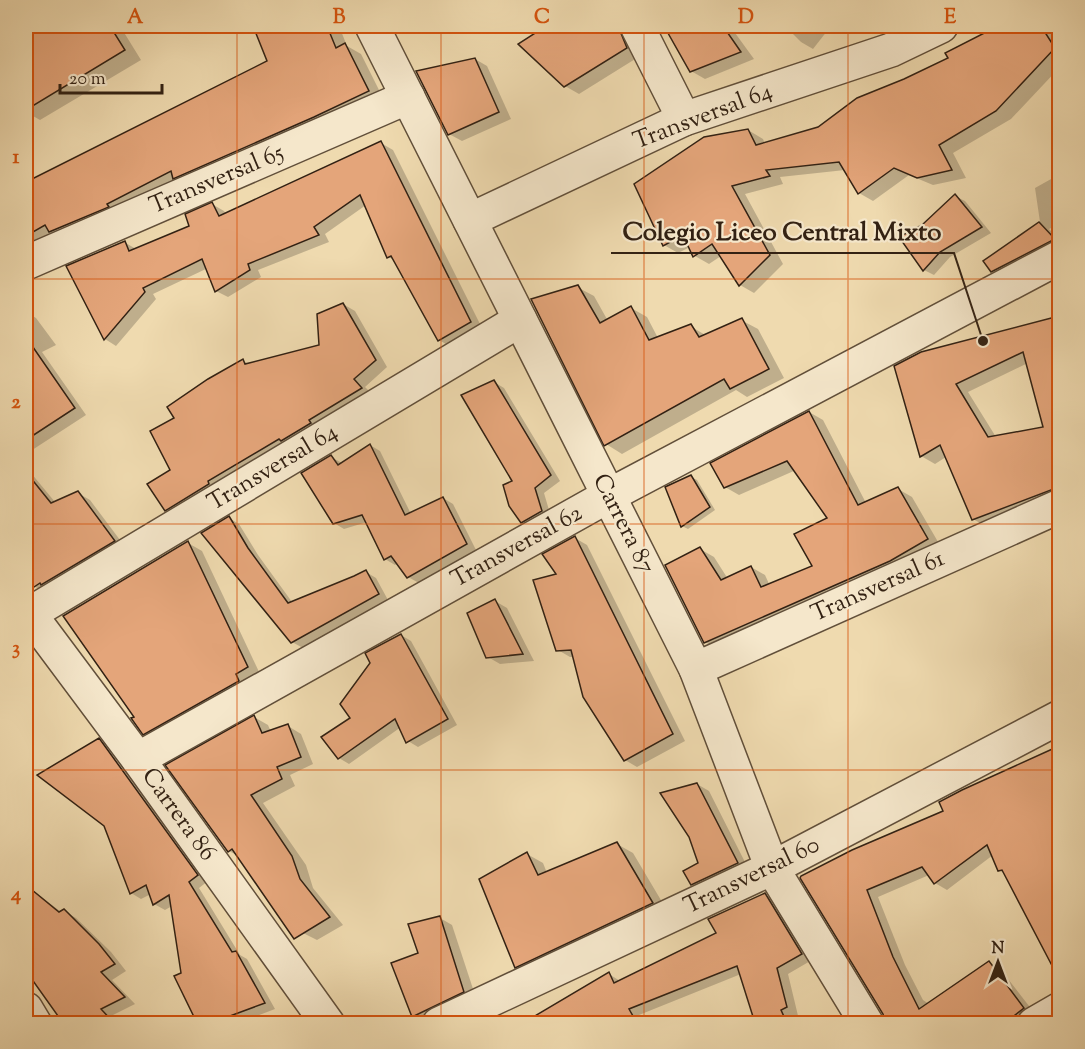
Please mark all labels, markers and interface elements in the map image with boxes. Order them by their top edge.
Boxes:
text: A [127,4,144,33]
text: B [333,4,346,33]
text: C [534,4,550,33]
text: D [738,4,754,33]
text: E [944,4,957,33]
scale bar [60,57,162,95]
text: 20 m [69,67,106,93]
street label: Transversal 64 [629,75,777,159]
street label: Transversal 65 [145,136,289,224]
text: 1 [13,144,20,173]
callout: Colegio Liceo Central Mixto [611,209,954,253]
text: Colegio Liceo Central Mixto [623,215,941,252]
text: 2 [11,389,21,418]
street label: Transversal 64 [202,416,344,520]
street label: Carrera 87 [583,468,663,580]
street label: Transversal 62 [445,497,589,597]
street label: Transversal 61 [806,542,950,632]
text: 3 [12,635,20,664]
street label: Carrera 86 [132,761,224,869]
street label: Transversal 60 [678,828,826,924]
text: 4 [10,881,21,910]
north arrow [968,932,1028,992]
text: N [992,938,1005,961]

